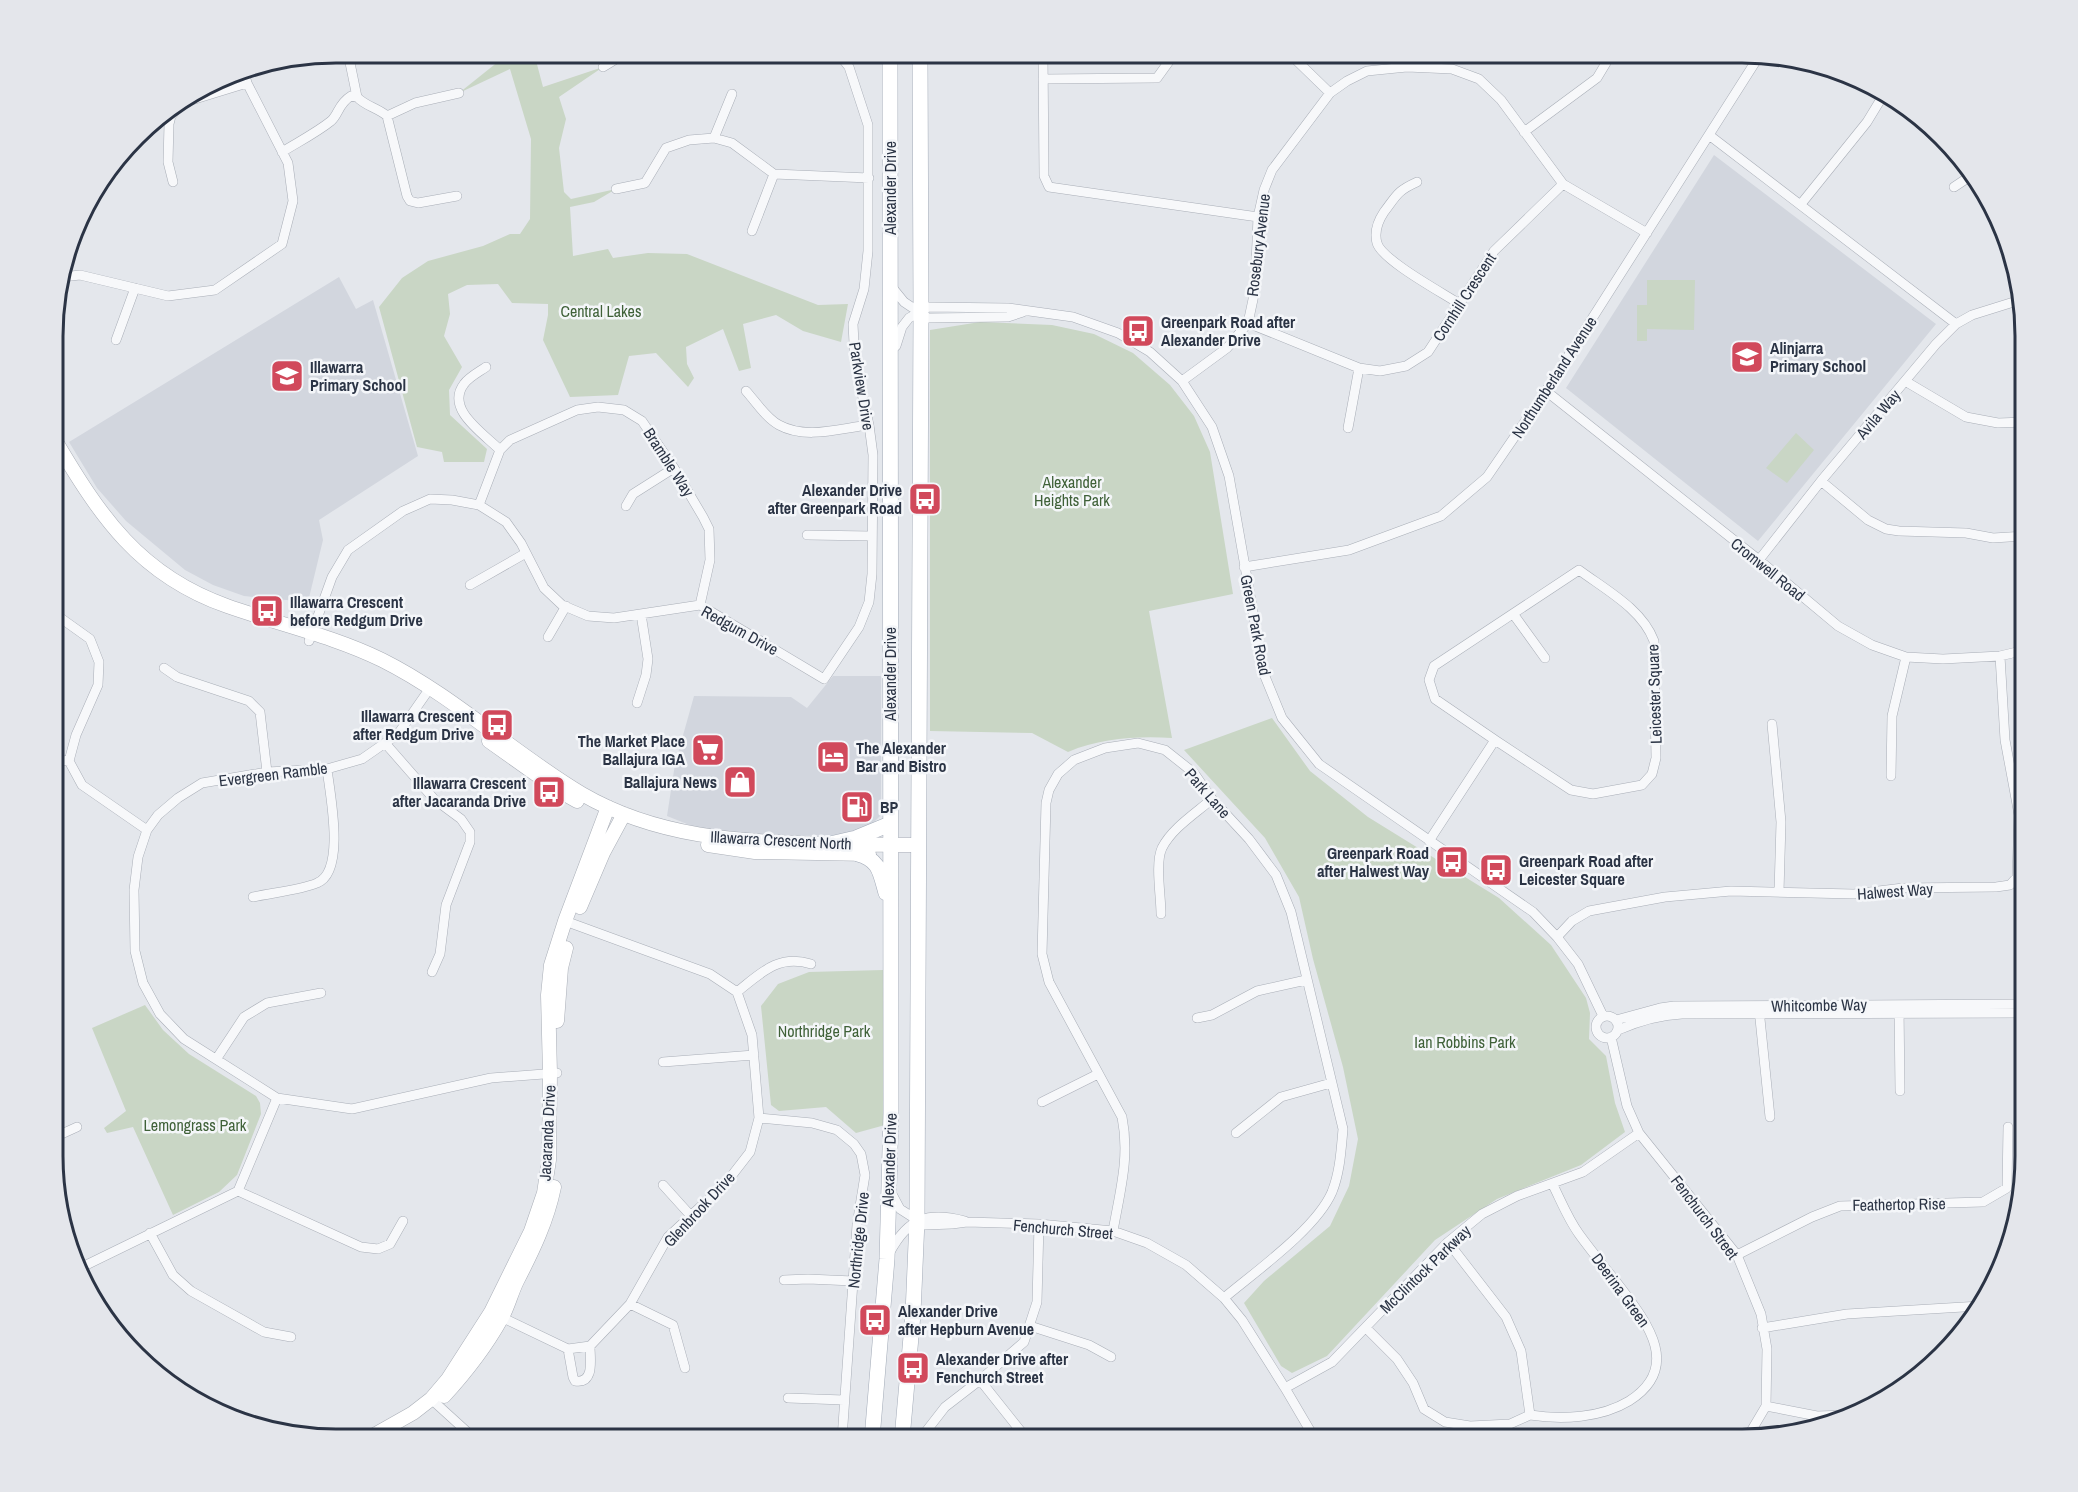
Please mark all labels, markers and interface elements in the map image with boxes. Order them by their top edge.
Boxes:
street label: Alexander Drive [879,141,901,236]
street label: Rosebury Avenue [1241,192,1275,298]
street label: Cornhill Crescent [1427,248,1501,345]
park label: Central Lakes [561,300,641,322]
place label: Greenpark Road after Alexander Drive [1161,311,1296,351]
street label: Northumberland Avenue [1506,312,1602,442]
bus stop icon: Greenpark Road after Alexander Drive [1120,313,1156,349]
place label: Alinjarra Primary School [1770,337,1866,377]
school or university icon: Alinjarra Primary School [1729,339,1765,375]
street label: Parkview Drive [844,340,880,432]
place label: Illawarra Primary School [310,356,406,396]
school or university icon: Illawarra Primary School [269,358,305,394]
street label: Avila Way [1850,384,1905,444]
street label: Bramble Way [638,423,700,501]
park label: Alexander Heights Park [1034,471,1110,511]
place label: Alexander Drive after Greenpark Road [768,479,902,519]
bus stop icon: Alexander Drive after Greenpark Road [907,481,943,517]
street label: Cromwell Road [1726,532,1810,606]
street label: Green Park Road [1235,573,1277,677]
place label: Illawarra Crescent before Redgum Drive [290,591,423,631]
bus stop icon: Illawarra Crescent before Redgum Drive [249,593,285,629]
street label: Redgum Drive [698,600,782,660]
street label: Alexander Drive [879,627,901,722]
street label: Leicester Square [1641,644,1667,744]
place label: Illawarra Crescent after Redgum Drive [353,705,475,745]
bus stop icon: Illawarra Crescent after Redgum Drive [479,707,515,743]
place label: The Market Place Ballajura IGA [578,730,686,770]
supermarket icon: The Market Place Ballajura IGA [690,732,726,768]
place label: The Alexander Bar and Bistro [856,737,947,777]
hotel icon: The Alexander Bar and Bistro [815,739,851,775]
street label: Evergreen Ramble [217,756,329,792]
street label: Park Lane [1180,763,1236,823]
shop icon: Ballajura News [722,764,758,800]
place label: Ballajura News [624,771,717,793]
place label: Illawarra Crescent after Jacaranda Drive [393,772,527,812]
bus stop icon: Illawarra Crescent after Jacaranda Drive [531,774,567,810]
fuel station icon: BP [839,789,875,825]
place label: BP [880,796,898,818]
street label: Illawarra Crescent North [710,825,852,855]
place label: Greenpark Road after Halwest Way [1317,842,1430,882]
bus stop icon: Greenpark Road after Halwest Way [1434,844,1470,880]
place label: Greenpark Road after Leicester Square [1519,850,1654,890]
bus stop icon: Greenpark Road after Leicester Square [1478,852,1514,888]
street label: Halwest Way [1856,877,1934,905]
street label: Whitcombe Way [1771,993,1868,1017]
park label: Northridge Park [778,1020,871,1042]
park label: Ian Robbins Park [1414,1031,1516,1053]
street label: Jacaranda Drive [533,1084,561,1182]
street label: Alexander Drive [876,1113,902,1208]
park label: Lemongrass Park [144,1114,247,1136]
street label: Glenbrook Drive [658,1167,740,1251]
street label: Fenchurch Street [1666,1170,1744,1264]
street label: Northridge Drive [842,1191,874,1289]
street label: Feathertop Rise [1852,1192,1946,1216]
street label: Fenchurch Street [1012,1214,1114,1244]
street label: McClintock Parkway [1375,1220,1476,1318]
street label: Deerina Green [1587,1248,1655,1332]
place label: Alexander Drive after Hepburn Avenue [898,1300,1034,1340]
bus stop icon: Alexander Drive after Hepburn Avenue [857,1302,893,1338]
place label: Alexander Drive after Fenchurch Street [936,1348,1069,1388]
bus stop icon: Alexander Drive after Fenchurch Street [895,1350,931,1386]

